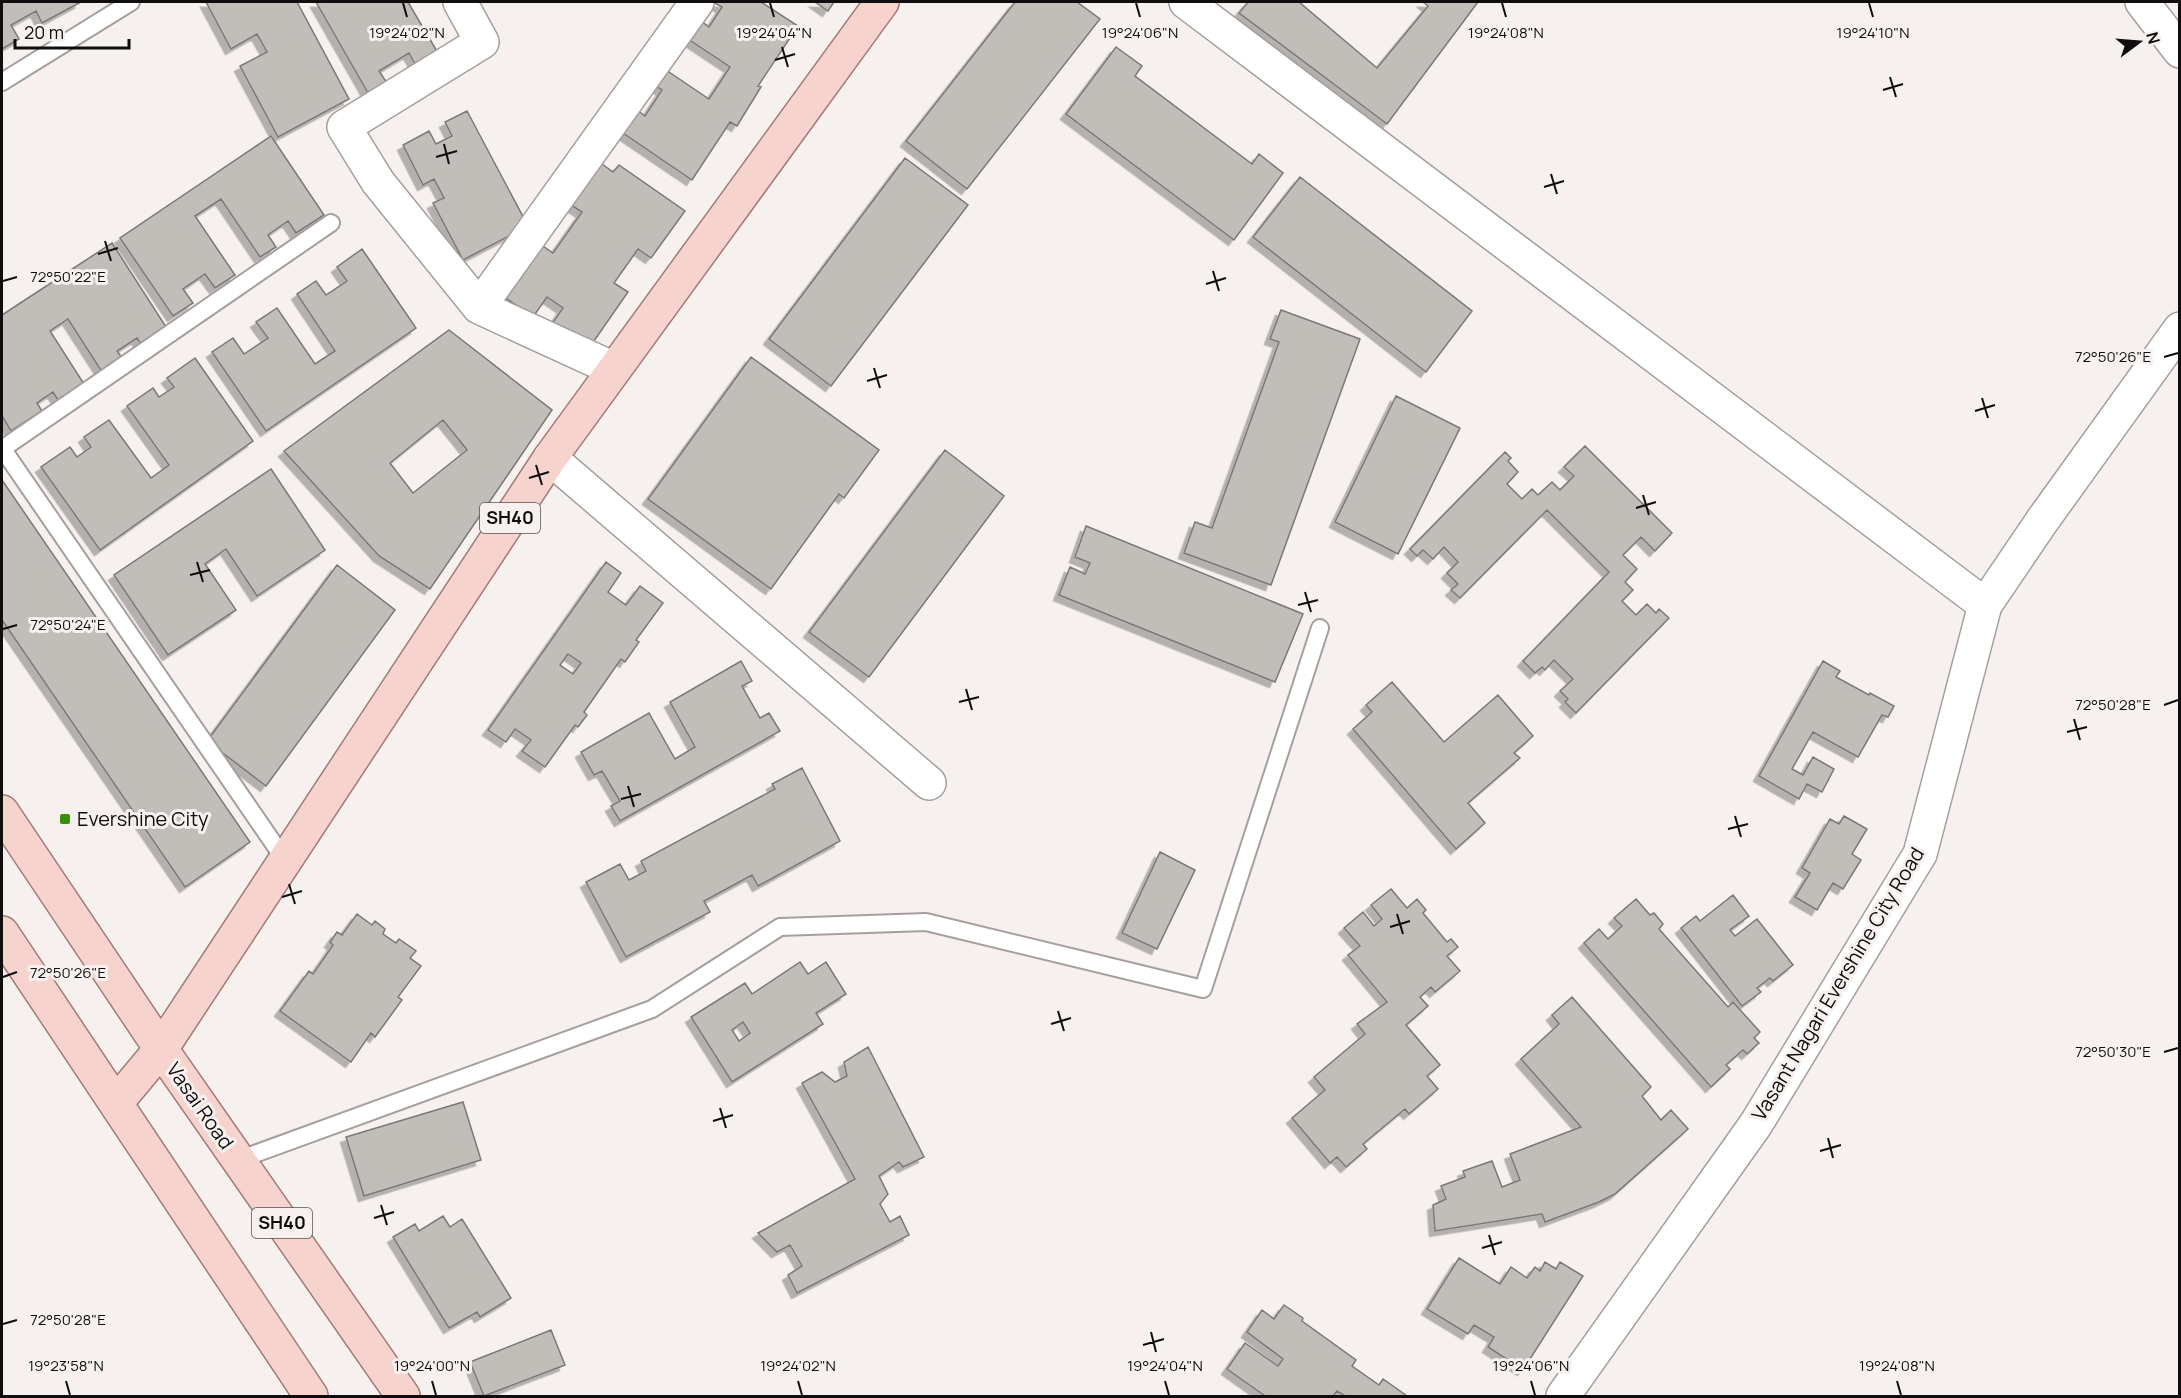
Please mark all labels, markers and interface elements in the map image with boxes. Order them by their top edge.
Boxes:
scale bar [15,12,129,50]
north arrow [2109,12,2169,72]
text: 20 m [24,20,64,44]
text: 19°24'02"N [369,22,445,43]
text: 19°24'04"N [736,22,812,43]
text: 19°24'06"N [1102,22,1178,43]
text: 19°24'08"N [1468,22,1544,43]
text: 19°24'10"N [1837,22,1909,43]
text: N [2141,29,2166,46]
text: 72°50'22"E [30,266,106,287]
text: 72°50'26"E [2075,346,2151,367]
road number: SH40 [480,503,540,533]
text: 72°50'24"E [31,614,105,635]
text: 72°50'28"E [2075,694,2151,715]
place label: Evershine City [77,805,209,832]
marker: Evershine City [58,812,72,826]
street label: Vasant Nagari Evershine City Road [1745,842,1930,1125]
text: 72°50'26"E [30,962,106,983]
text: 72°50'30"E [2075,1041,2151,1062]
street label: Vasai Road [161,1057,240,1154]
road number: SH40 [252,1208,312,1238]
text: 72°50'28"E [30,1309,106,1330]
text: 19°23'58"N [28,1355,104,1376]
text: 19°24'00"N [394,1355,470,1376]
text: 19°24'02"N [760,1355,836,1376]
text: 19°24'04"N [1127,1355,1203,1376]
text: 19°24'06"N [1493,1355,1569,1376]
text: 19°24'08"N [1859,1355,1935,1376]

